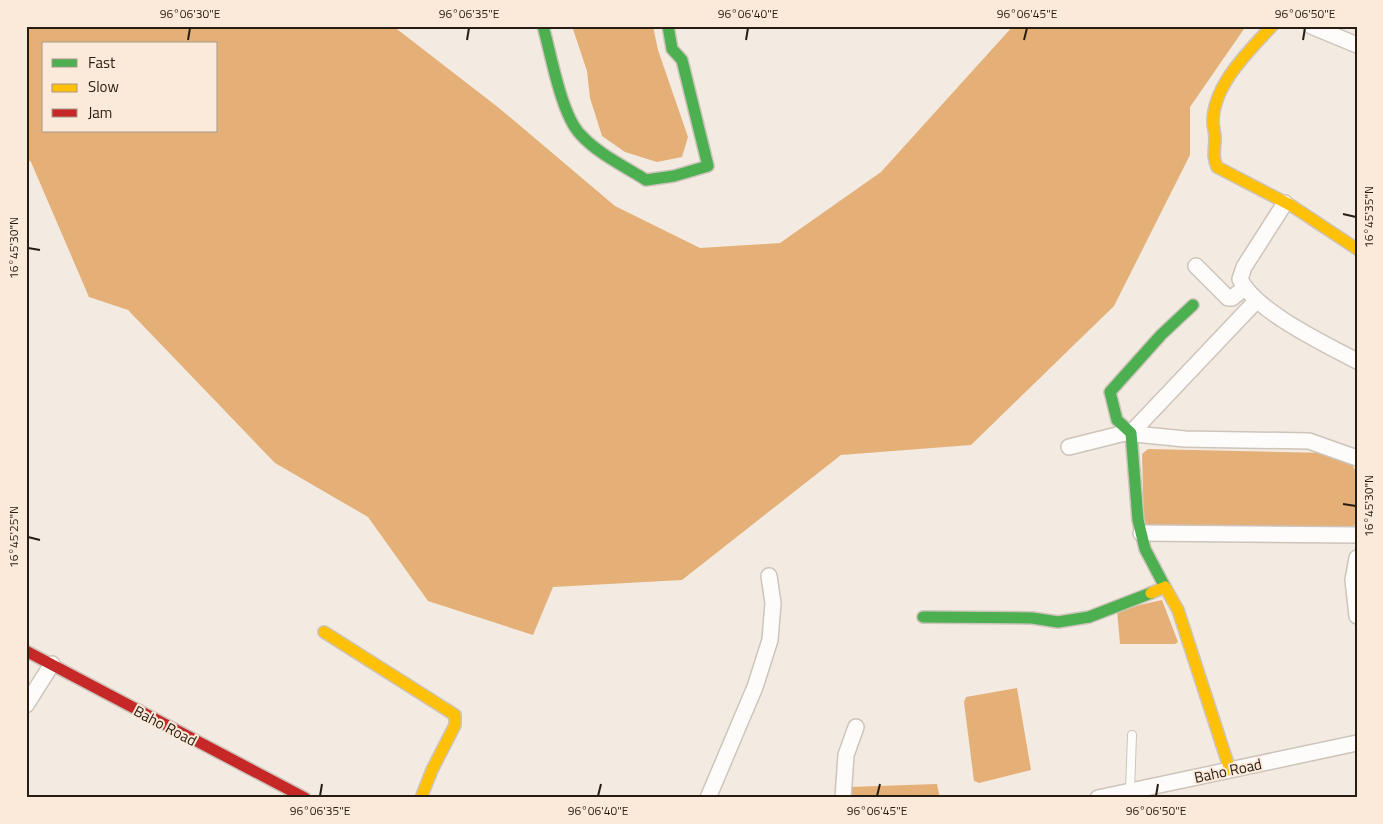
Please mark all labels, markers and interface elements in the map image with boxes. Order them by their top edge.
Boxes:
text: 96°06'30"E [160,4,221,23]
text: 96°06'35"E [439,4,500,23]
text: 96°06'40"E [718,4,779,23]
text: 96°06'45"E [997,4,1058,23]
text: 96°06'50"E [1275,4,1336,23]
legend [42,42,218,132]
text: Fast [88,51,116,74]
text: Slow [88,75,119,98]
text: Jam [88,101,112,124]
text: 16°45'35"N [1359,186,1378,248]
text: 16°45'30"N [4,217,23,279]
text: 16°45'30"N [1359,475,1378,537]
text: 16°45'25"N [4,506,23,568]
street label: Baho Road [130,699,201,752]
street label: Baho Road [1192,752,1264,789]
text: 96°06'35"E [290,801,351,820]
text: 96°06'40"E [568,801,629,820]
text: 96°06'45"E [847,801,908,820]
text: 96°06'50"E [1126,801,1187,820]

